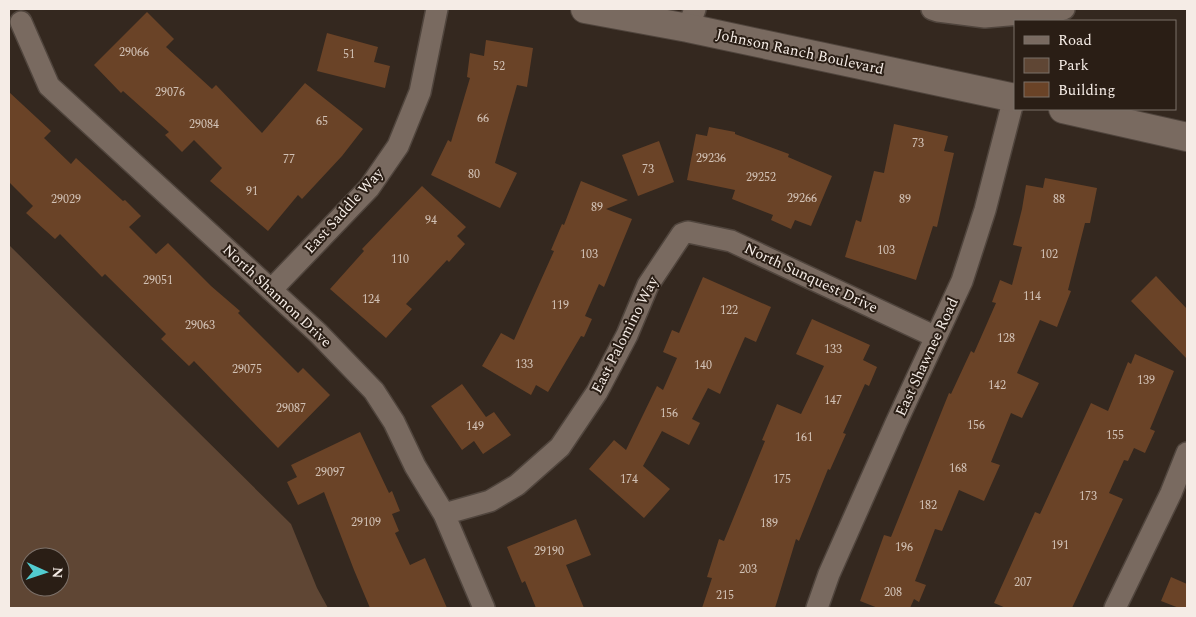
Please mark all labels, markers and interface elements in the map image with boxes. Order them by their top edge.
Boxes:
legend [1014,20,1176,110]
street label: Johnson Ranch Boulevard [714,23,886,81]
text: Road [1058,29,1092,52]
house number: 29066 [119,43,149,62]
house number: 51 [343,45,355,64]
text: Park [1058,54,1089,77]
house number: 52 [493,57,505,76]
text: Building [1058,79,1115,102]
house number: 29076 [155,83,185,102]
house number: 66 [477,109,489,128]
house number: 65 [316,112,328,131]
house number: 29084 [189,115,219,134]
house number: 73 [912,134,924,153]
house number: 29236 [696,149,726,168]
house number: 77 [283,150,295,169]
house number: 73 [642,160,654,179]
street label: East Saddle Way [299,162,390,259]
house number: 80 [468,165,480,184]
house number: 29252 [746,168,776,187]
house number: 91 [246,182,258,201]
house number: 29266 [787,189,817,208]
house number: 29029 [51,190,81,209]
house number: 89 [899,190,911,209]
house number: 88 [1053,190,1065,209]
house number: 89 [591,198,603,217]
house number: 94 [425,211,437,230]
street label: North Sunquest Drive [740,237,882,319]
street label: North Shannon Drive [217,239,337,353]
house number: 103 [877,241,895,260]
house number: 103 [580,245,598,264]
house number: 102 [1040,245,1058,264]
house number: 110 [391,250,409,269]
house number: 29051 [143,271,173,290]
street label: East Palomino Way [586,272,665,397]
house number: 114 [1023,287,1041,306]
house number: 124 [362,290,380,309]
street label: East Shawnee Road [889,294,965,420]
house number: 119 [551,296,569,315]
house number: 122 [720,301,738,320]
house number: 29063 [185,316,215,335]
house number: 128 [997,329,1015,348]
house number: 133 [824,340,842,359]
house number: 133 [515,355,533,374]
house number: 140 [694,356,712,375]
house number: 29075 [232,360,262,379]
house number: 139 [1137,371,1155,390]
house number: 142 [988,376,1006,395]
house number: 147 [824,391,842,410]
house number: 29087 [276,399,306,418]
house number: 156 [660,404,678,423]
house number: 156 [967,416,985,435]
house number: 149 [466,417,484,436]
house number: 155 [1106,426,1124,445]
house number: 161 [795,428,813,447]
house number: 168 [949,459,967,478]
house number: 29097 [315,463,345,482]
house number: 174 [620,470,638,489]
house number: 175 [773,470,791,489]
house number: 173 [1079,487,1097,506]
house number: 182 [919,496,937,515]
house number: 29109 [351,513,381,532]
house number: 189 [760,514,778,533]
house number: 191 [1051,536,1069,555]
house number: 196 [895,538,913,557]
house number: 29190 [534,542,564,561]
north arrow [20,547,70,597]
house number: 203 [739,560,757,579]
text: N [47,566,68,579]
house number: 207 [1014,573,1032,592]
house number: 208 [884,583,902,602]
house number: 215 [716,586,734,605]

